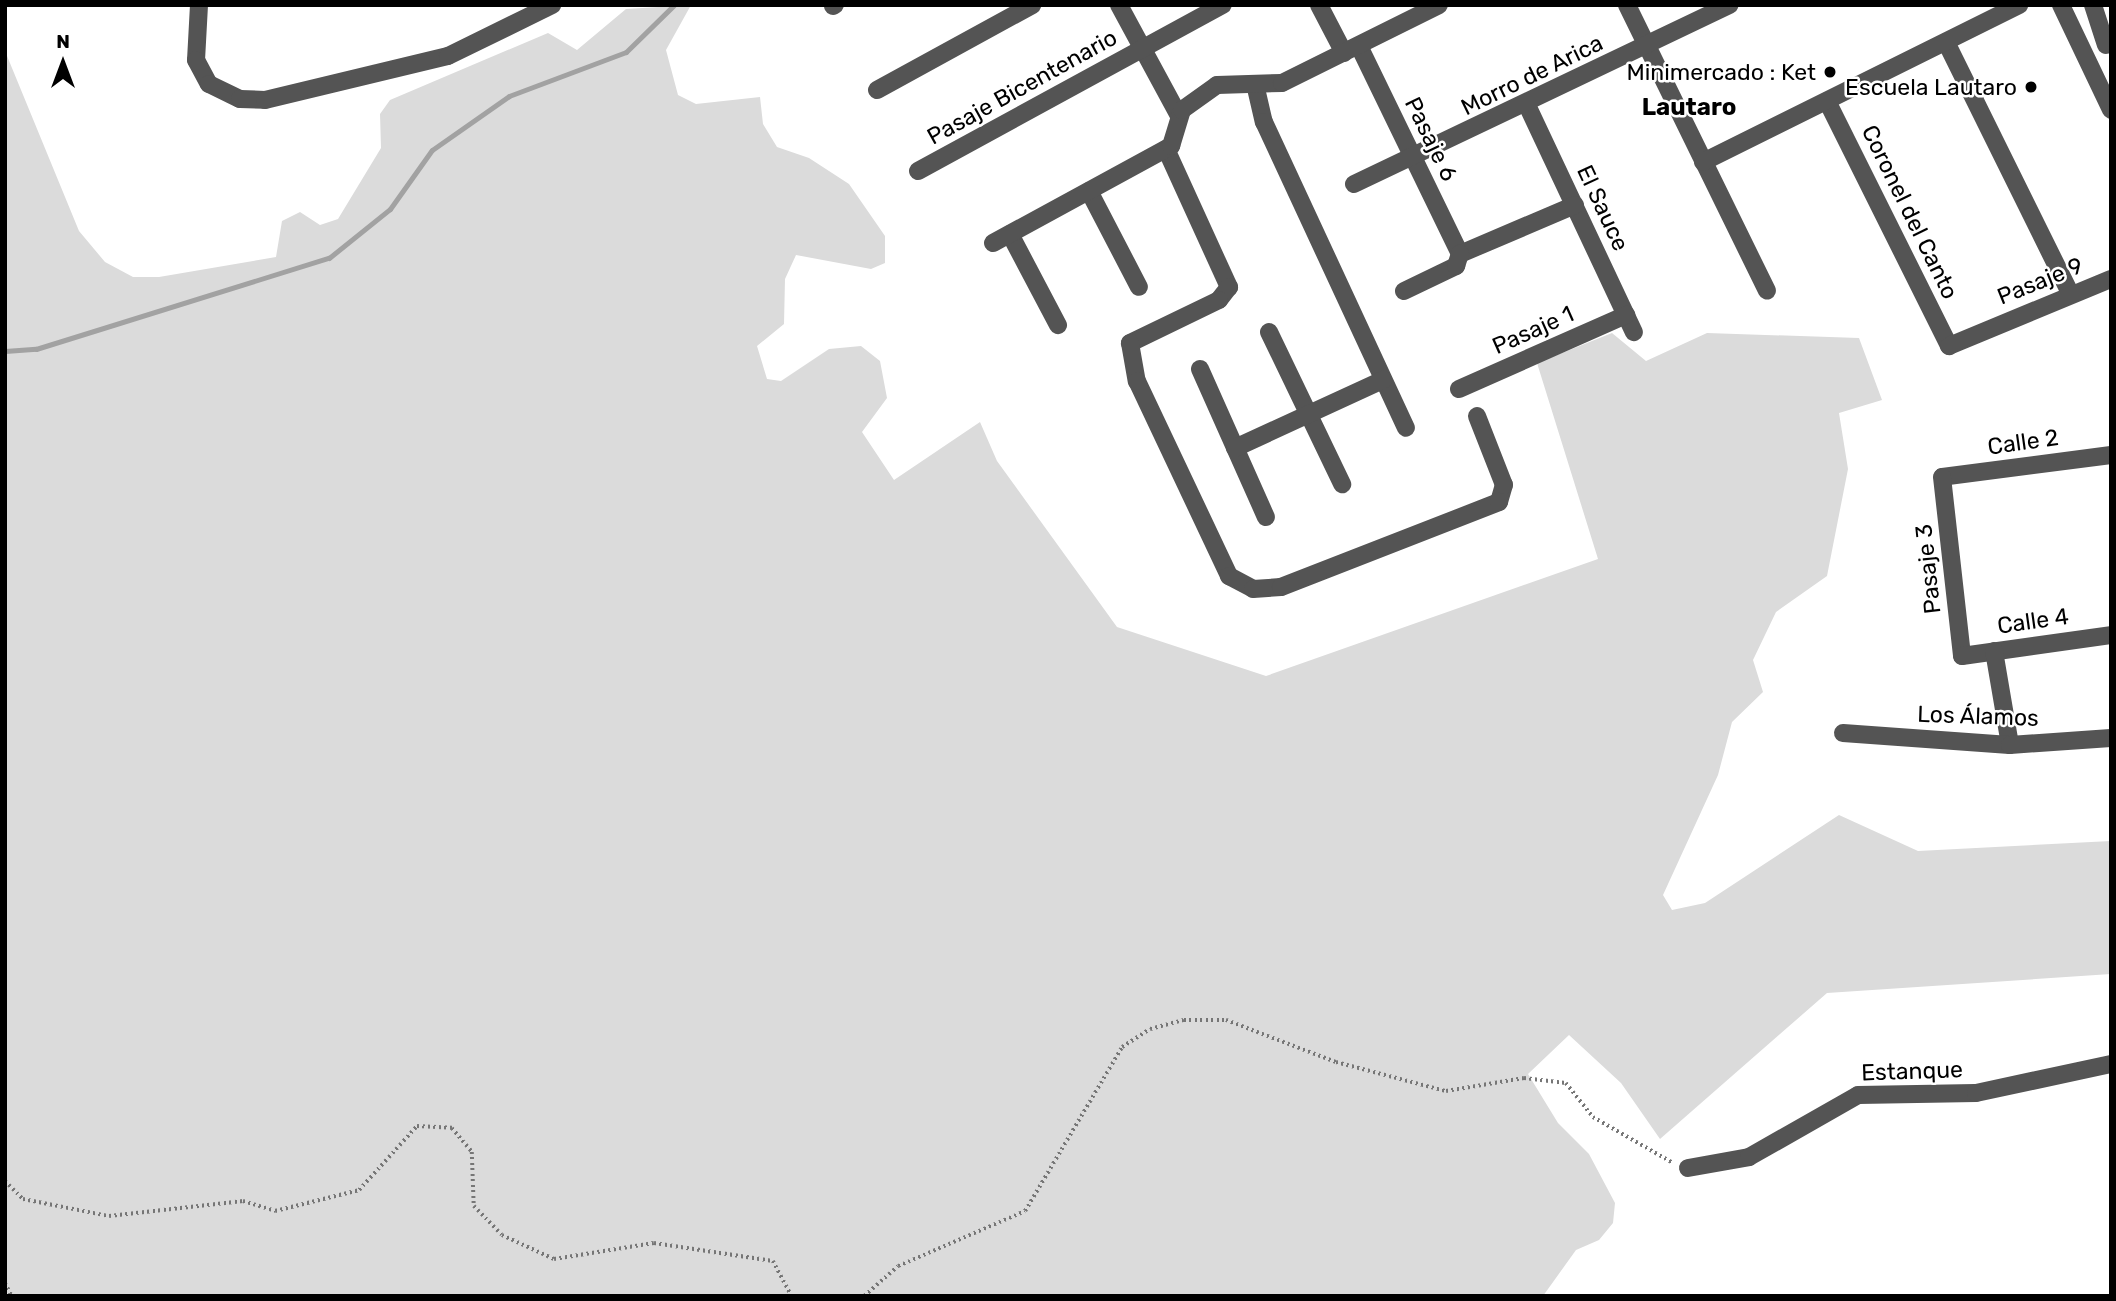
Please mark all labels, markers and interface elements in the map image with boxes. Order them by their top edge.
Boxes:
street label: Pasaje Bicentenario [922,23,1122,151]
north arrow [28,28,98,98]
street label: Morro de Arica [1456,29,1608,121]
text: N [56,30,70,53]
place label: Minimercado : Ket [1626,58,1816,86]
marker: Minimercado : Ket [1822,64,1838,80]
place label: Escuela Lautaro [1845,73,2017,101]
marker: Escuela Lautaro [2023,79,2039,95]
street label: Pasaje 6 [1399,92,1463,186]
district label: Lautaro [1642,94,1736,122]
street label: Coronel del Canto [1856,121,1964,303]
street label: El Sauce [1571,161,1635,255]
street label: Pasaje 9 [1993,251,2087,311]
street label: Pasaje 1 [1488,300,1578,360]
street label: Calle 2 [1986,423,2060,461]
street label: Pasaje 3 [1910,523,1946,615]
street label: Calle 4 [1995,602,2071,640]
street label: Los Álamos [1916,700,2040,732]
street label: Estanque [1861,1055,1963,1087]

